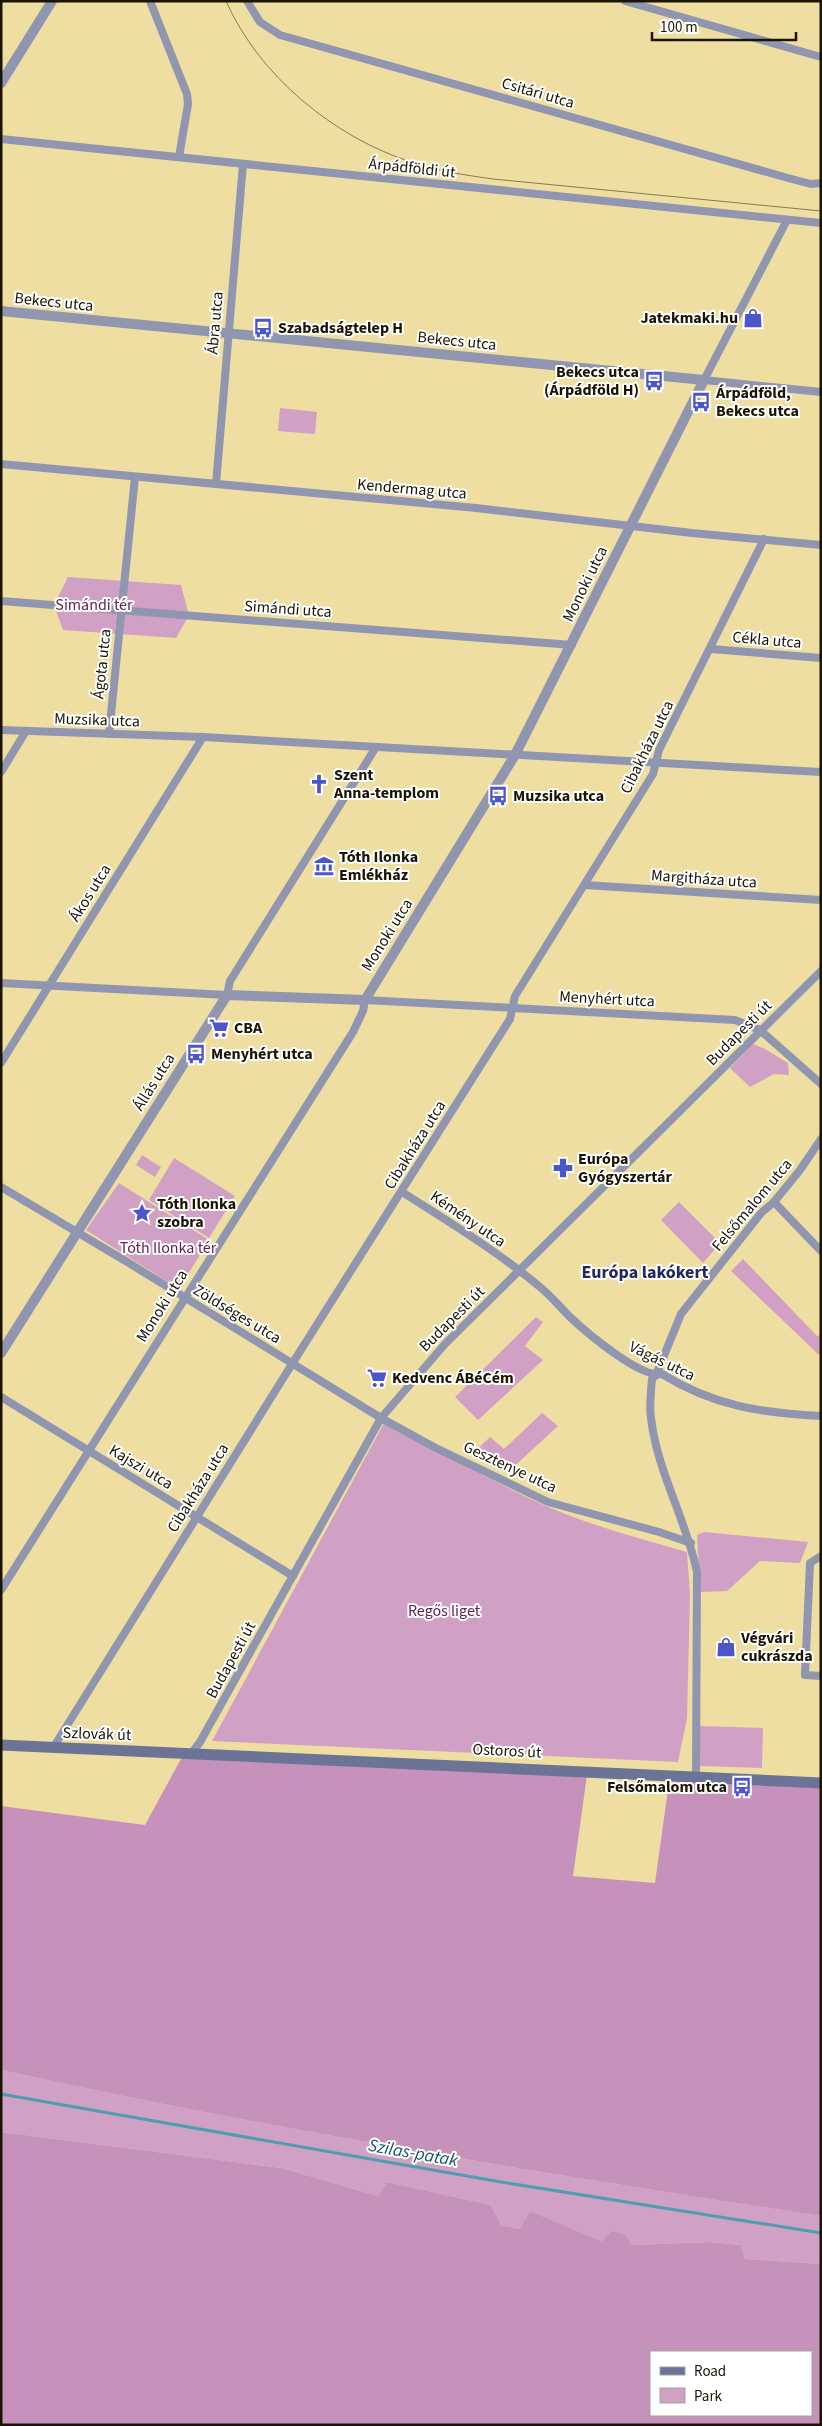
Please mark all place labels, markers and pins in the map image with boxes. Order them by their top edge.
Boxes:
place label: Jatekmaki.hu [640,307,738,329]
shop icon: Jatekmaki.hu [742,307,764,329]
bus stop icon: Szabadságtelep H [252,317,274,339]
place label: Szabadságtelep H [278,317,403,339]
place label: Bekecs utca (Árpádföld H) [544,361,639,401]
bus stop icon: Bekecs utca (Árpádföld H) [643,370,665,392]
place label: Árpádföld, Bekecs utca [715,382,799,422]
bus stop icon: Árpádföld, Bekecs utca [690,391,712,413]
place label: Szent Anna-templom [333,764,439,804]
church icon: Szent Anna-templom [308,773,330,795]
bus stop icon: Muzsika utca [487,785,509,807]
place label: Muzsika utca [513,785,604,807]
place label: Tóth Ilonka Emlékház [339,846,418,886]
museum icon: Tóth Ilonka Emlékház [313,855,335,877]
supermarket icon: CBA [208,1017,230,1039]
place label: CBA [234,1017,263,1039]
bus stop icon: Menyhért utca [185,1043,207,1065]
place label: Menyhért utca [211,1043,313,1065]
place label: Európa Gyógyszertár [578,1148,672,1188]
pharmacy icon: Európa Gyógyszertár [552,1157,574,1179]
place label: Tóth Ilonka szobra [157,1193,236,1233]
place icon: Tóth Ilonka szobra [131,1202,153,1224]
supermarket icon: Kedvenc ÁBéCém [366,1367,388,1389]
place label: Kedvenc ÁBéCém [392,1367,514,1389]
place label: Végvári cukrászda [740,1627,813,1667]
shop icon: Végvári cukrászda [715,1636,737,1658]
place label: Felsőmalom utca [607,1776,727,1798]
bus stop icon: Felsőmalom utca [731,1776,753,1798]

